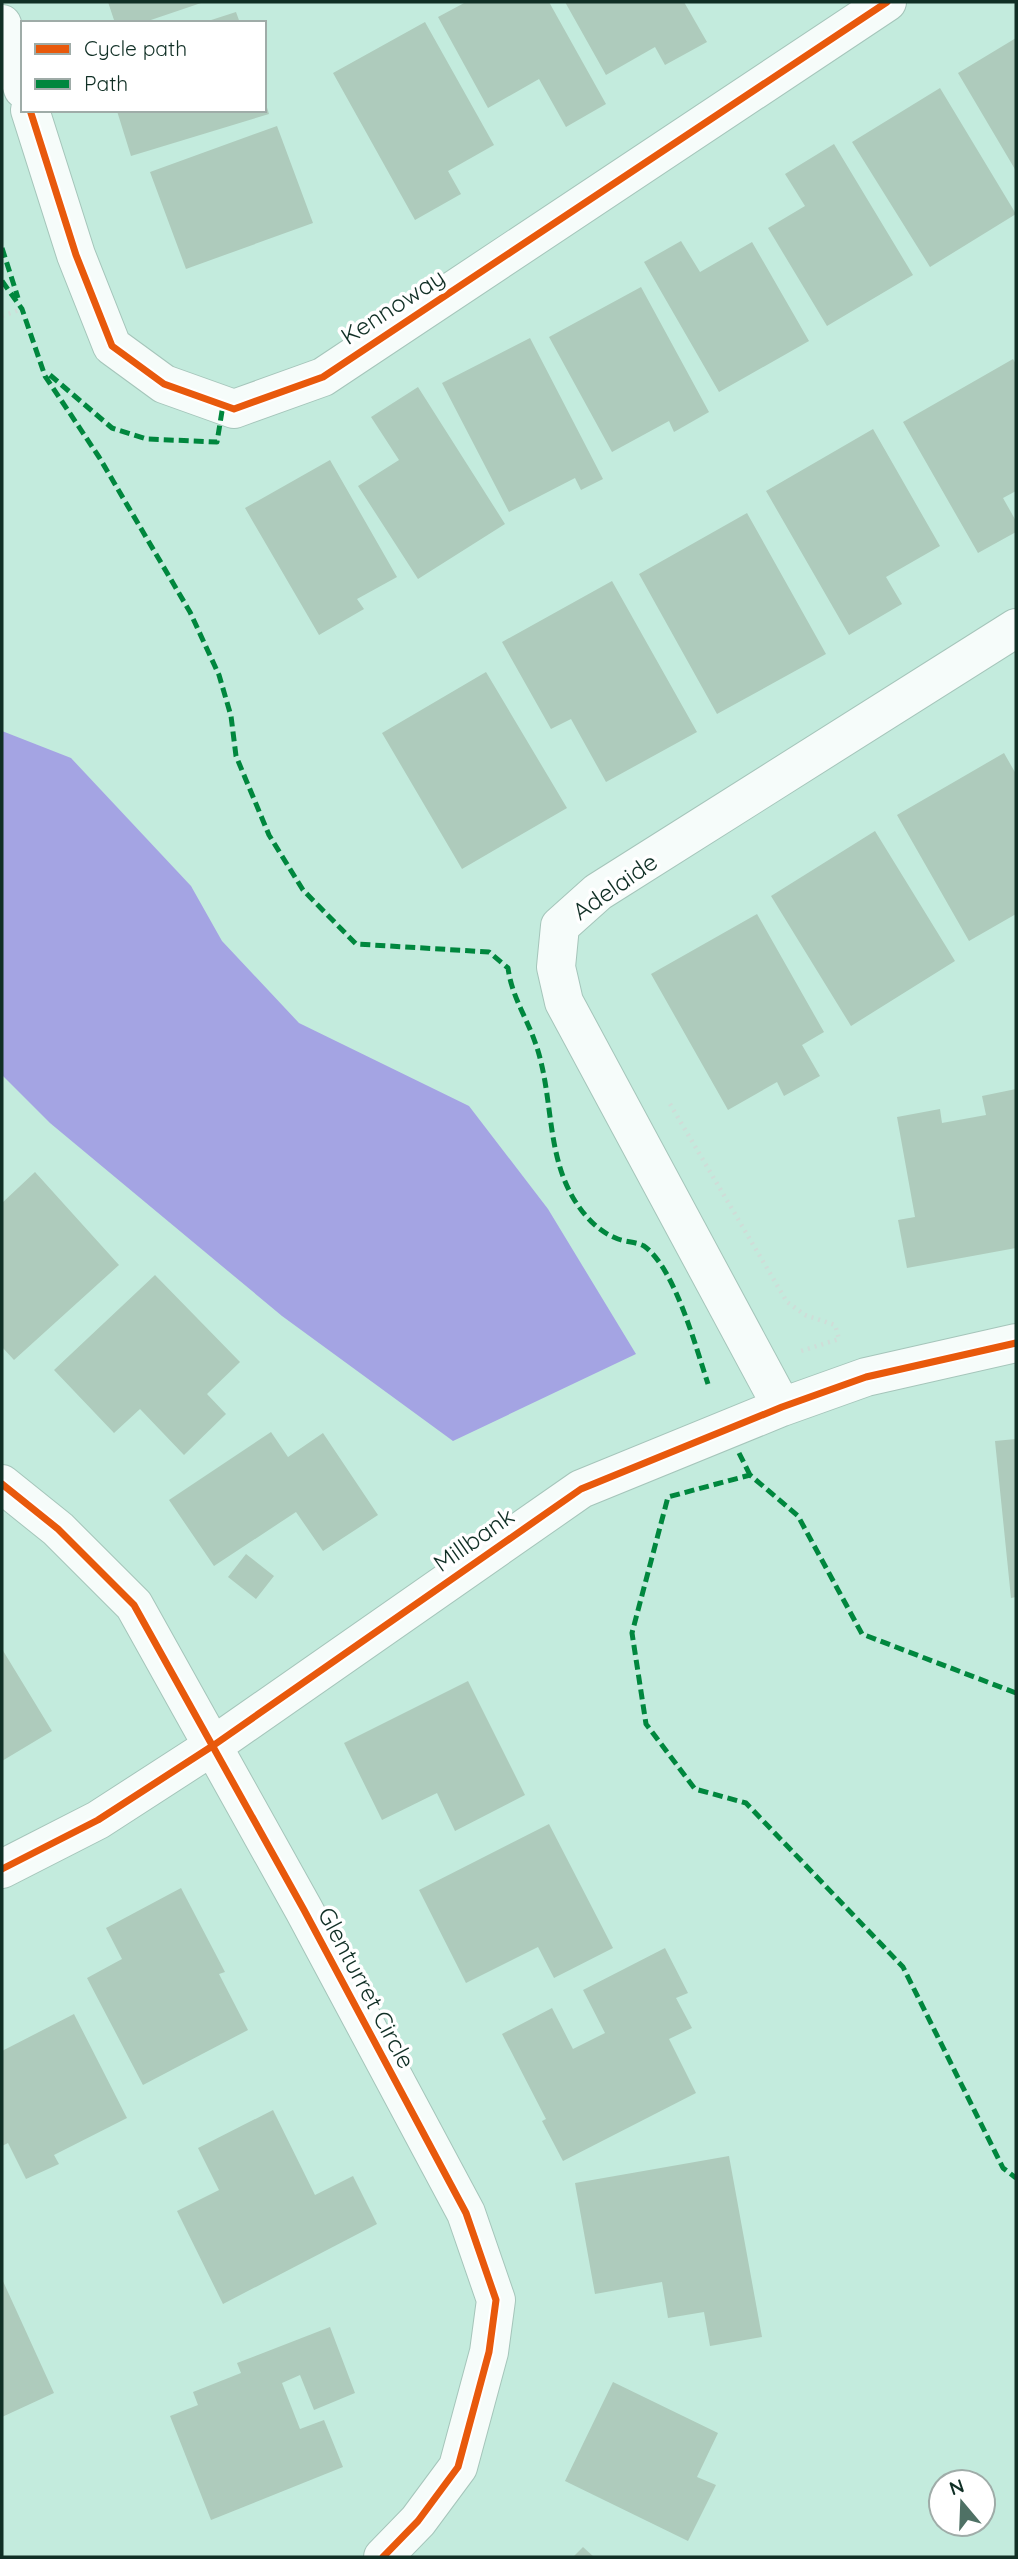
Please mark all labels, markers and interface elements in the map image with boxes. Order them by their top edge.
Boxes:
legend [21,21,266,112]
text: Cycle path [84,35,187,61]
text: Path [84,70,128,96]
street label: Kennoway [335,261,450,351]
street label: Adelaide [566,846,663,926]
street label: Millbank [427,1501,520,1578]
street label: Glenturret Circle [312,1902,422,2073]
north arrow [927,2468,997,2538]
text: N [946,2473,967,2501]

